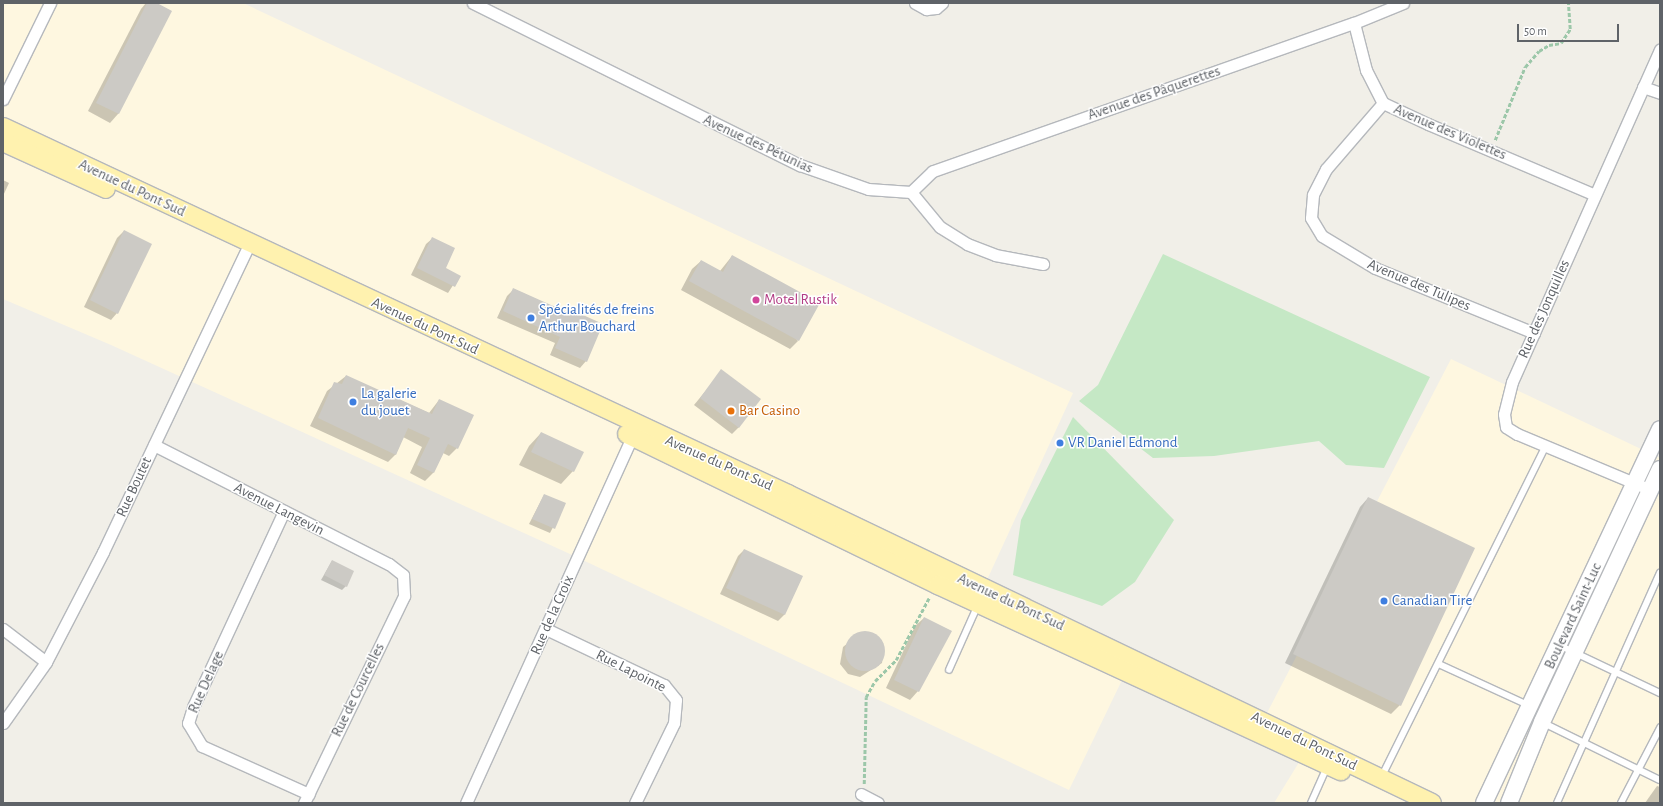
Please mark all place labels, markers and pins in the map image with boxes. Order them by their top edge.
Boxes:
place label: Motel Rustik [764,291,837,309]
marker: Motel Rustik [751,295,761,305]
place label: Spécialités de freins Arthur Bouchard [539,300,654,335]
marker: Spécialités de freins Arthur Bouchard [526,313,536,323]
place label: La galerie du jouet [361,384,417,419]
marker: La galerie du jouet [348,397,358,407]
place label: Bar Casino [739,402,800,420]
marker: Bar Casino [726,406,736,416]
place label: VR Daniel Edmond [1068,434,1178,452]
marker: VR Daniel Edmond [1055,438,1065,448]
place label: Canadian Tire [1392,592,1472,610]
marker: Canadian Tire [1379,596,1389,606]

